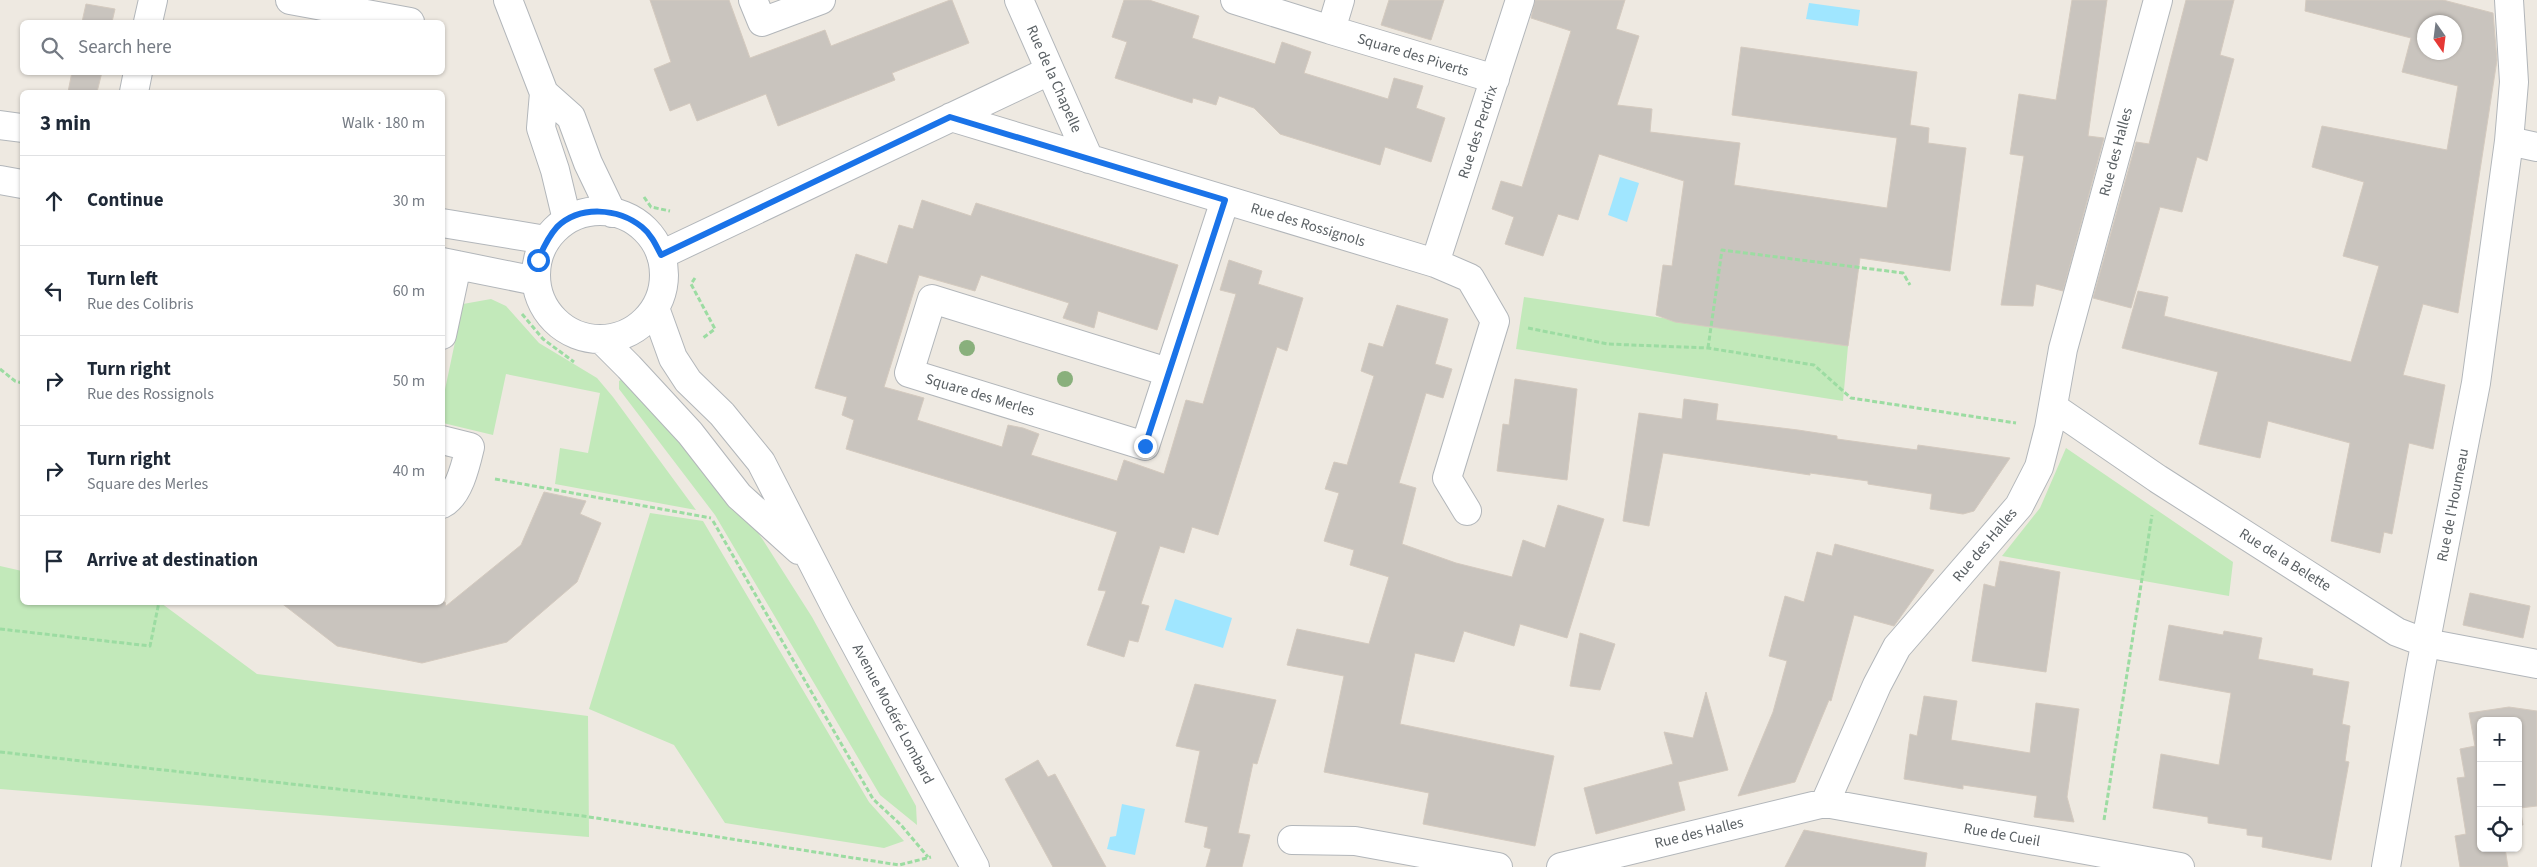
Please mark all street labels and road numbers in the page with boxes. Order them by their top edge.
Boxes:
street label: Rue de la Chapelle [1021,22,1087,136]
street label: Square des Piverts [1355,28,1471,82]
street label: Rue des Perdrix [1453,82,1503,181]
street label: Rue des Halles [2094,105,2138,199]
street label: Rue des Rossignols [1248,198,1368,252]
street label: Square des Merles [923,368,1037,422]
street label: Rue de l'Houmeau [2432,447,2474,563]
street label: Rue des Halles [1948,503,2022,587]
street label: Rue de la Belette [2235,523,2335,597]
street label: Avenue Modéré Lombard [847,640,939,788]
street label: Rue des Halles [1652,812,1746,854]
street label: Rue de Cueil [1962,818,2042,852]

